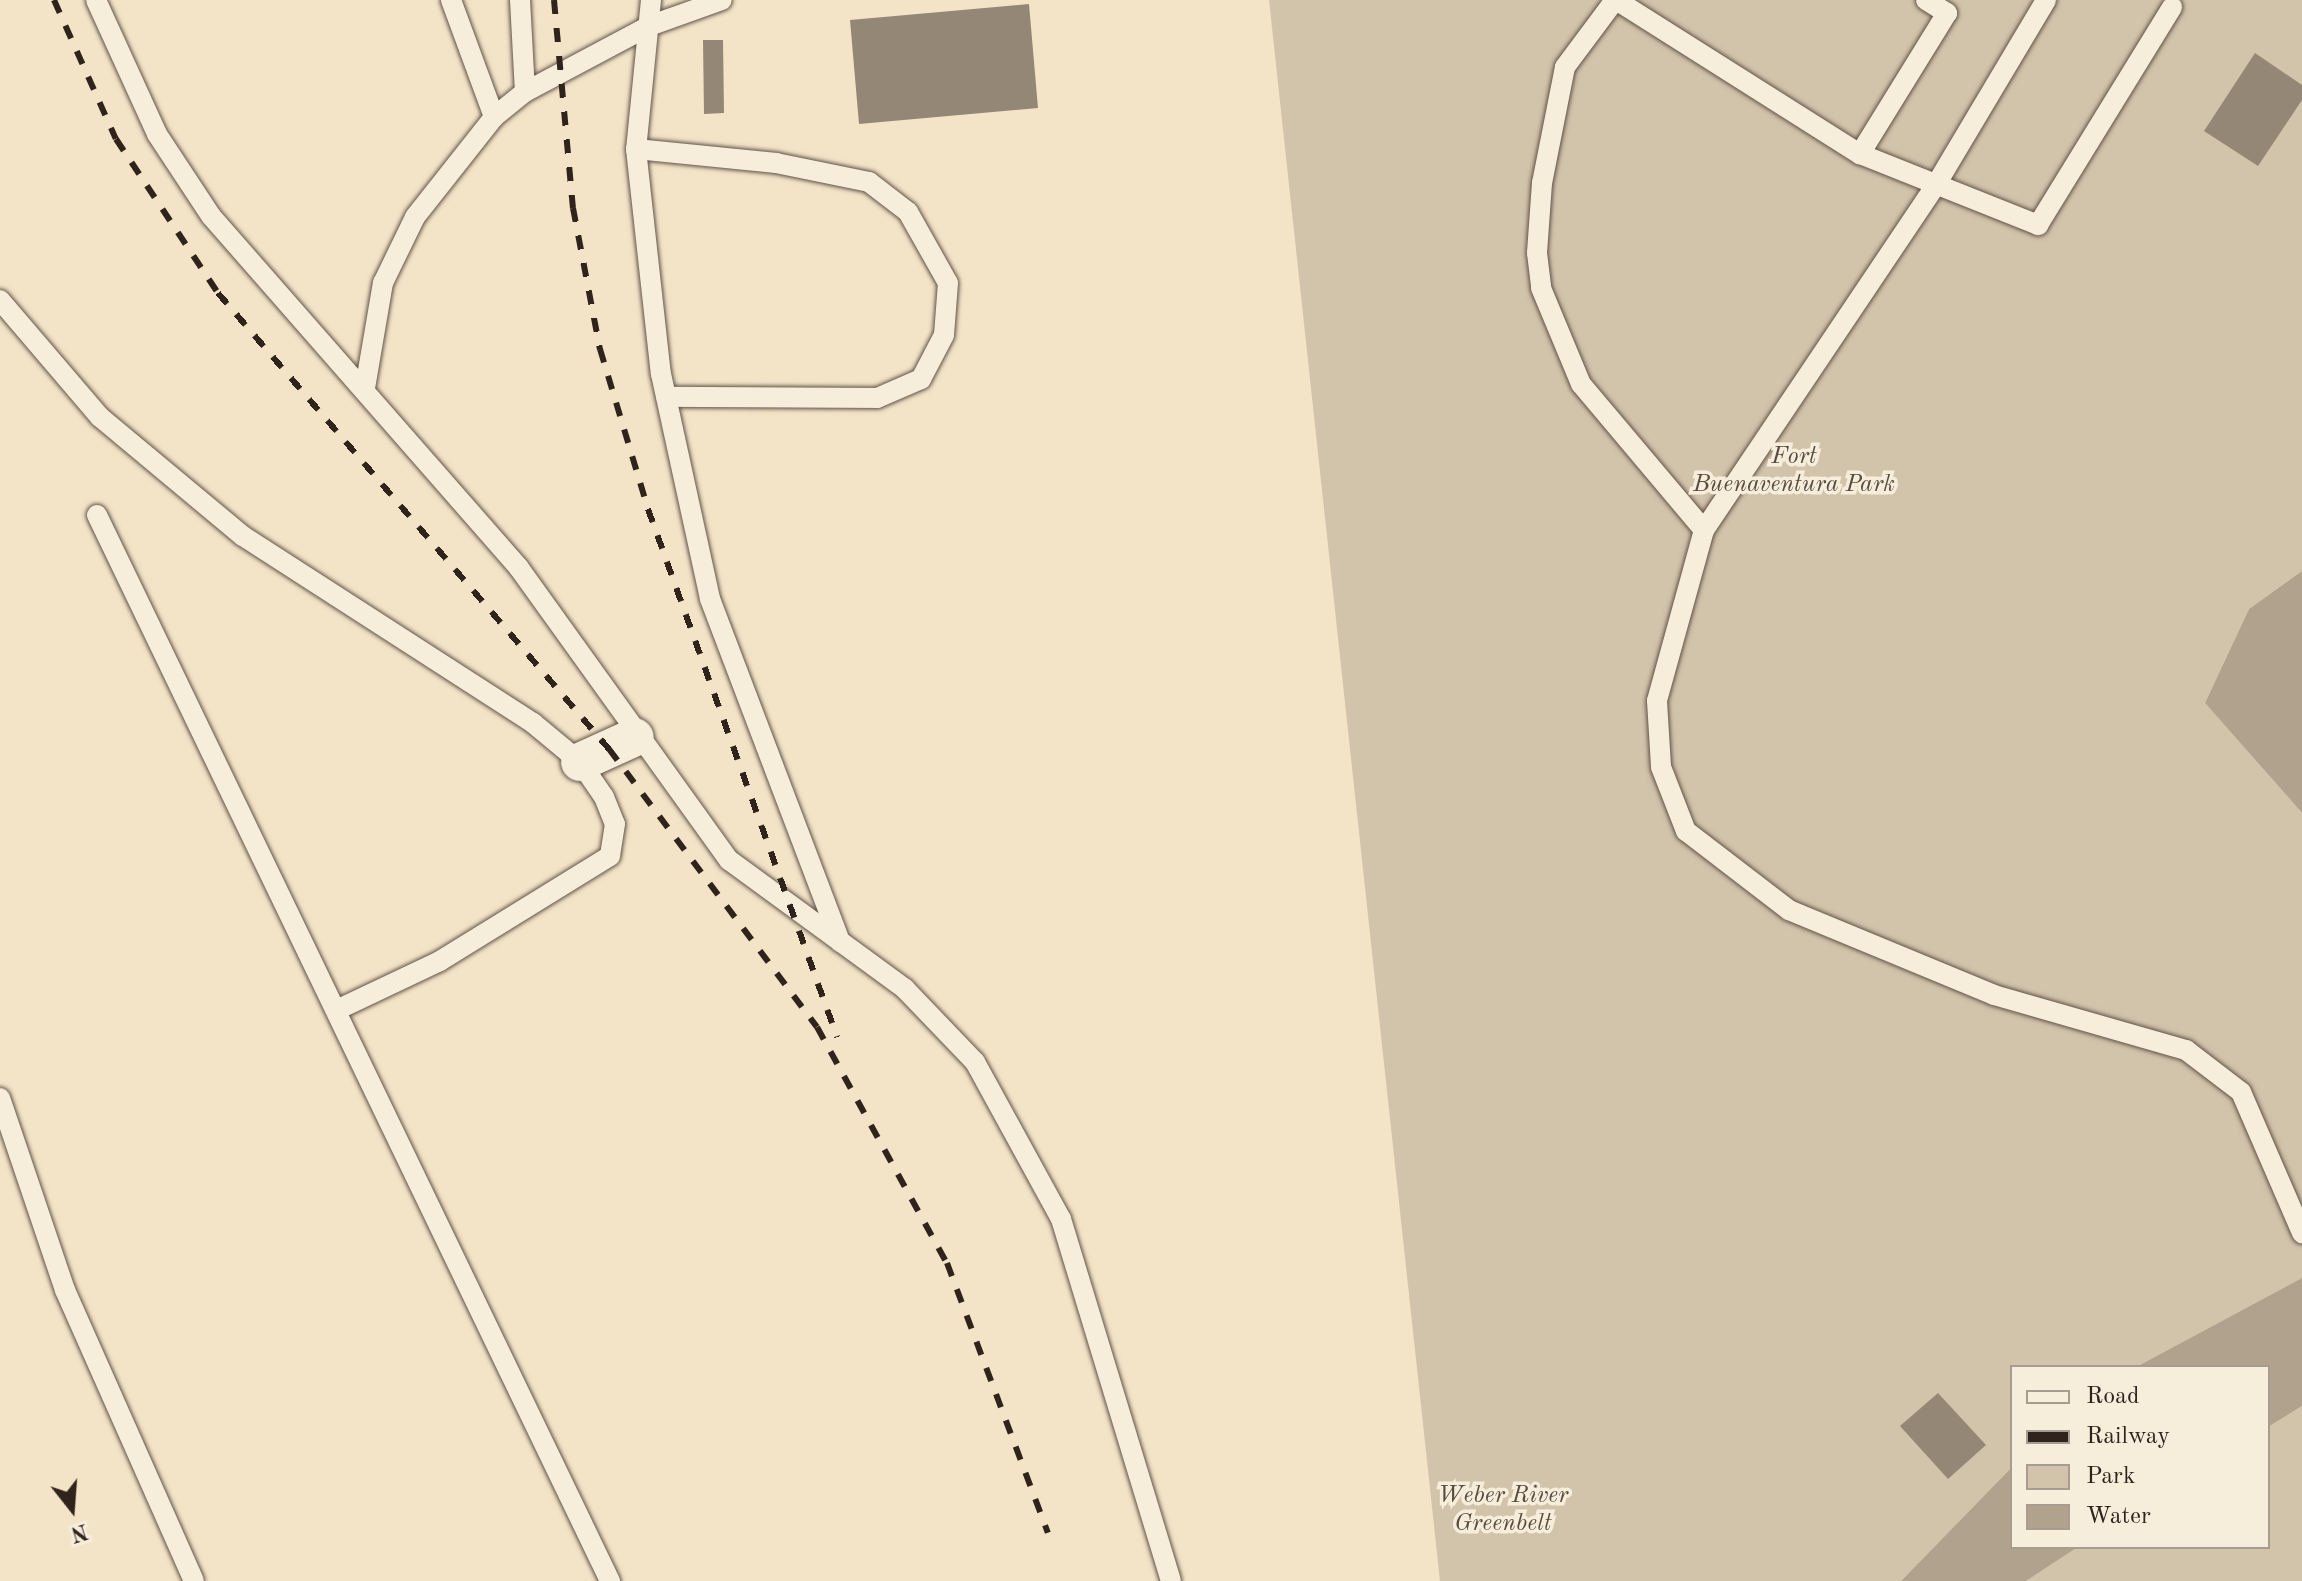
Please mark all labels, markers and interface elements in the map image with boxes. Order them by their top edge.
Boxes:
park label: Fort Buenaventura Park [1693,444,1895,500]
legend [2010,1365,2270,1549]
text: Road [2086,1385,2139,1409]
text: Railway [2086,1425,2170,1449]
text: Park [2086,1465,2135,1489]
north arrow [32,1469,112,1549]
park label: Weber River Greenbelt [1438,1483,1568,1539]
text: Water [2086,1505,2151,1529]
text: N [68,1519,90,1545]

